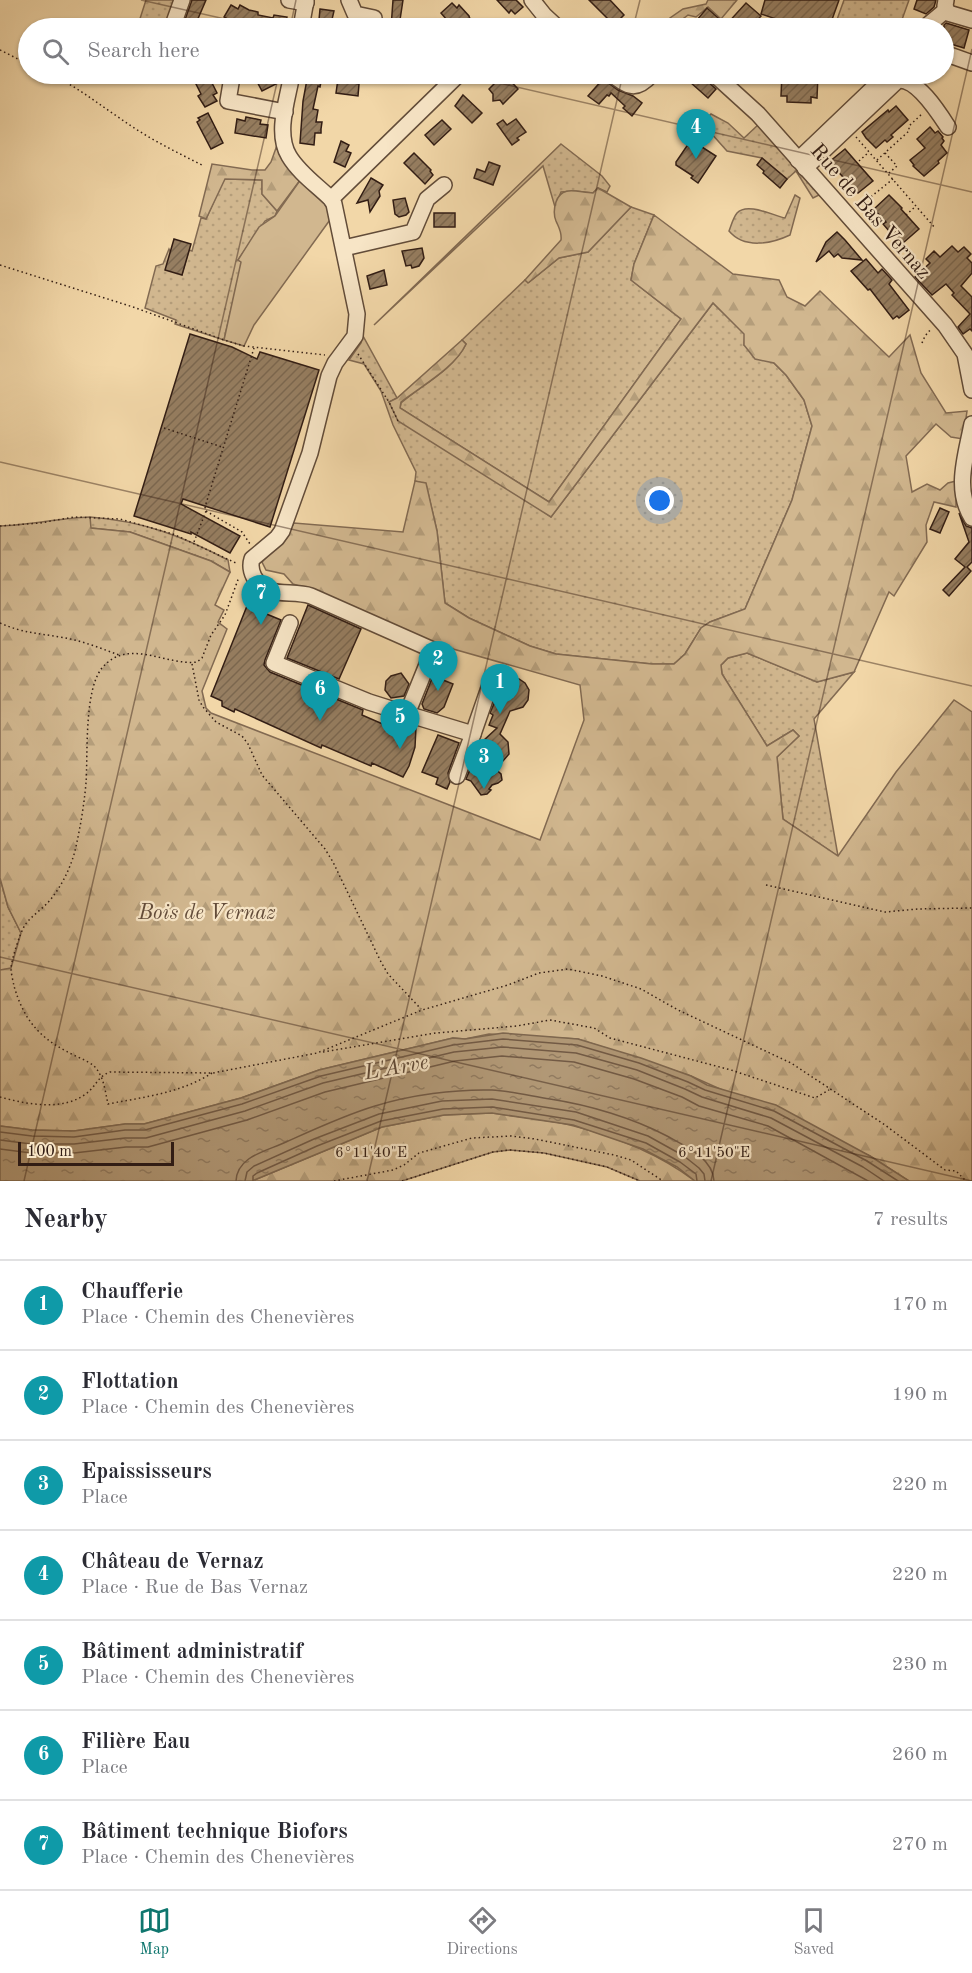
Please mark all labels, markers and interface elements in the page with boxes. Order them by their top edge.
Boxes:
search box [18,18,954,84]
icon: search [39,35,72,68]
text: Search here [87,40,200,62]
pin: 4 [676,110,716,159]
street label: Rue de Bas Vernaz [806,140,934,284]
your location [645,486,674,515]
pin: 7 [242,576,280,625]
pin: 2 [418,642,458,691]
pin: 1 [480,664,520,714]
pin: 6 [300,672,340,721]
pin: 5 [380,700,420,749]
pin: 3 [464,740,504,789]
park label: Bois de Vernaz [137,903,276,924]
water label: L'Arve [361,1051,430,1085]
scale bar [18,1139,174,1166]
text: 100 m [27,1144,72,1160]
text: 6°11'40"E [335,1146,407,1161]
text: 6°11'50"E [678,1146,750,1161]
text: Nearby [24,1207,108,1233]
text: 7 results [873,1210,948,1230]
text: Chaufferie [81,1281,183,1303]
text: 1 [38,1295,49,1315]
text: 170 m [892,1295,948,1315]
text: Place · Chemin des Chenevières [81,1308,354,1328]
text: Flottation [81,1371,179,1393]
text: 2 [38,1385,49,1405]
text: 190 m [892,1385,948,1405]
text: Place · Chemin des Chenevières [81,1398,354,1418]
text: Epaississeurs [81,1461,212,1483]
text: 3 [38,1475,49,1495]
text: 220 m [892,1475,948,1495]
text: Place [81,1488,128,1508]
text: Château de Vernaz [81,1551,264,1573]
text: 4 [38,1565,49,1585]
text: 220 m [892,1565,948,1585]
text: Place · Rue de Bas Vernaz [81,1578,308,1598]
text: Bâtiment administratif [81,1641,303,1663]
text: 5 [38,1655,49,1675]
text: 230 m [892,1655,948,1675]
text: Place · Chemin des Chenevières [81,1668,354,1688]
text: Filière Eau [81,1731,190,1753]
text: 6 [38,1745,49,1765]
text: 260 m [892,1745,948,1765]
text: Place [81,1758,128,1778]
text: Bâtiment technique Biofors [81,1821,348,1843]
text: 7 [38,1835,49,1855]
text: 270 m [892,1835,948,1855]
text: Place · Chemin des Chenevières [81,1848,354,1868]
tab: Map [138,1904,171,1960]
tab: Directions [447,1904,518,1960]
tab: Saved [793,1904,834,1960]

